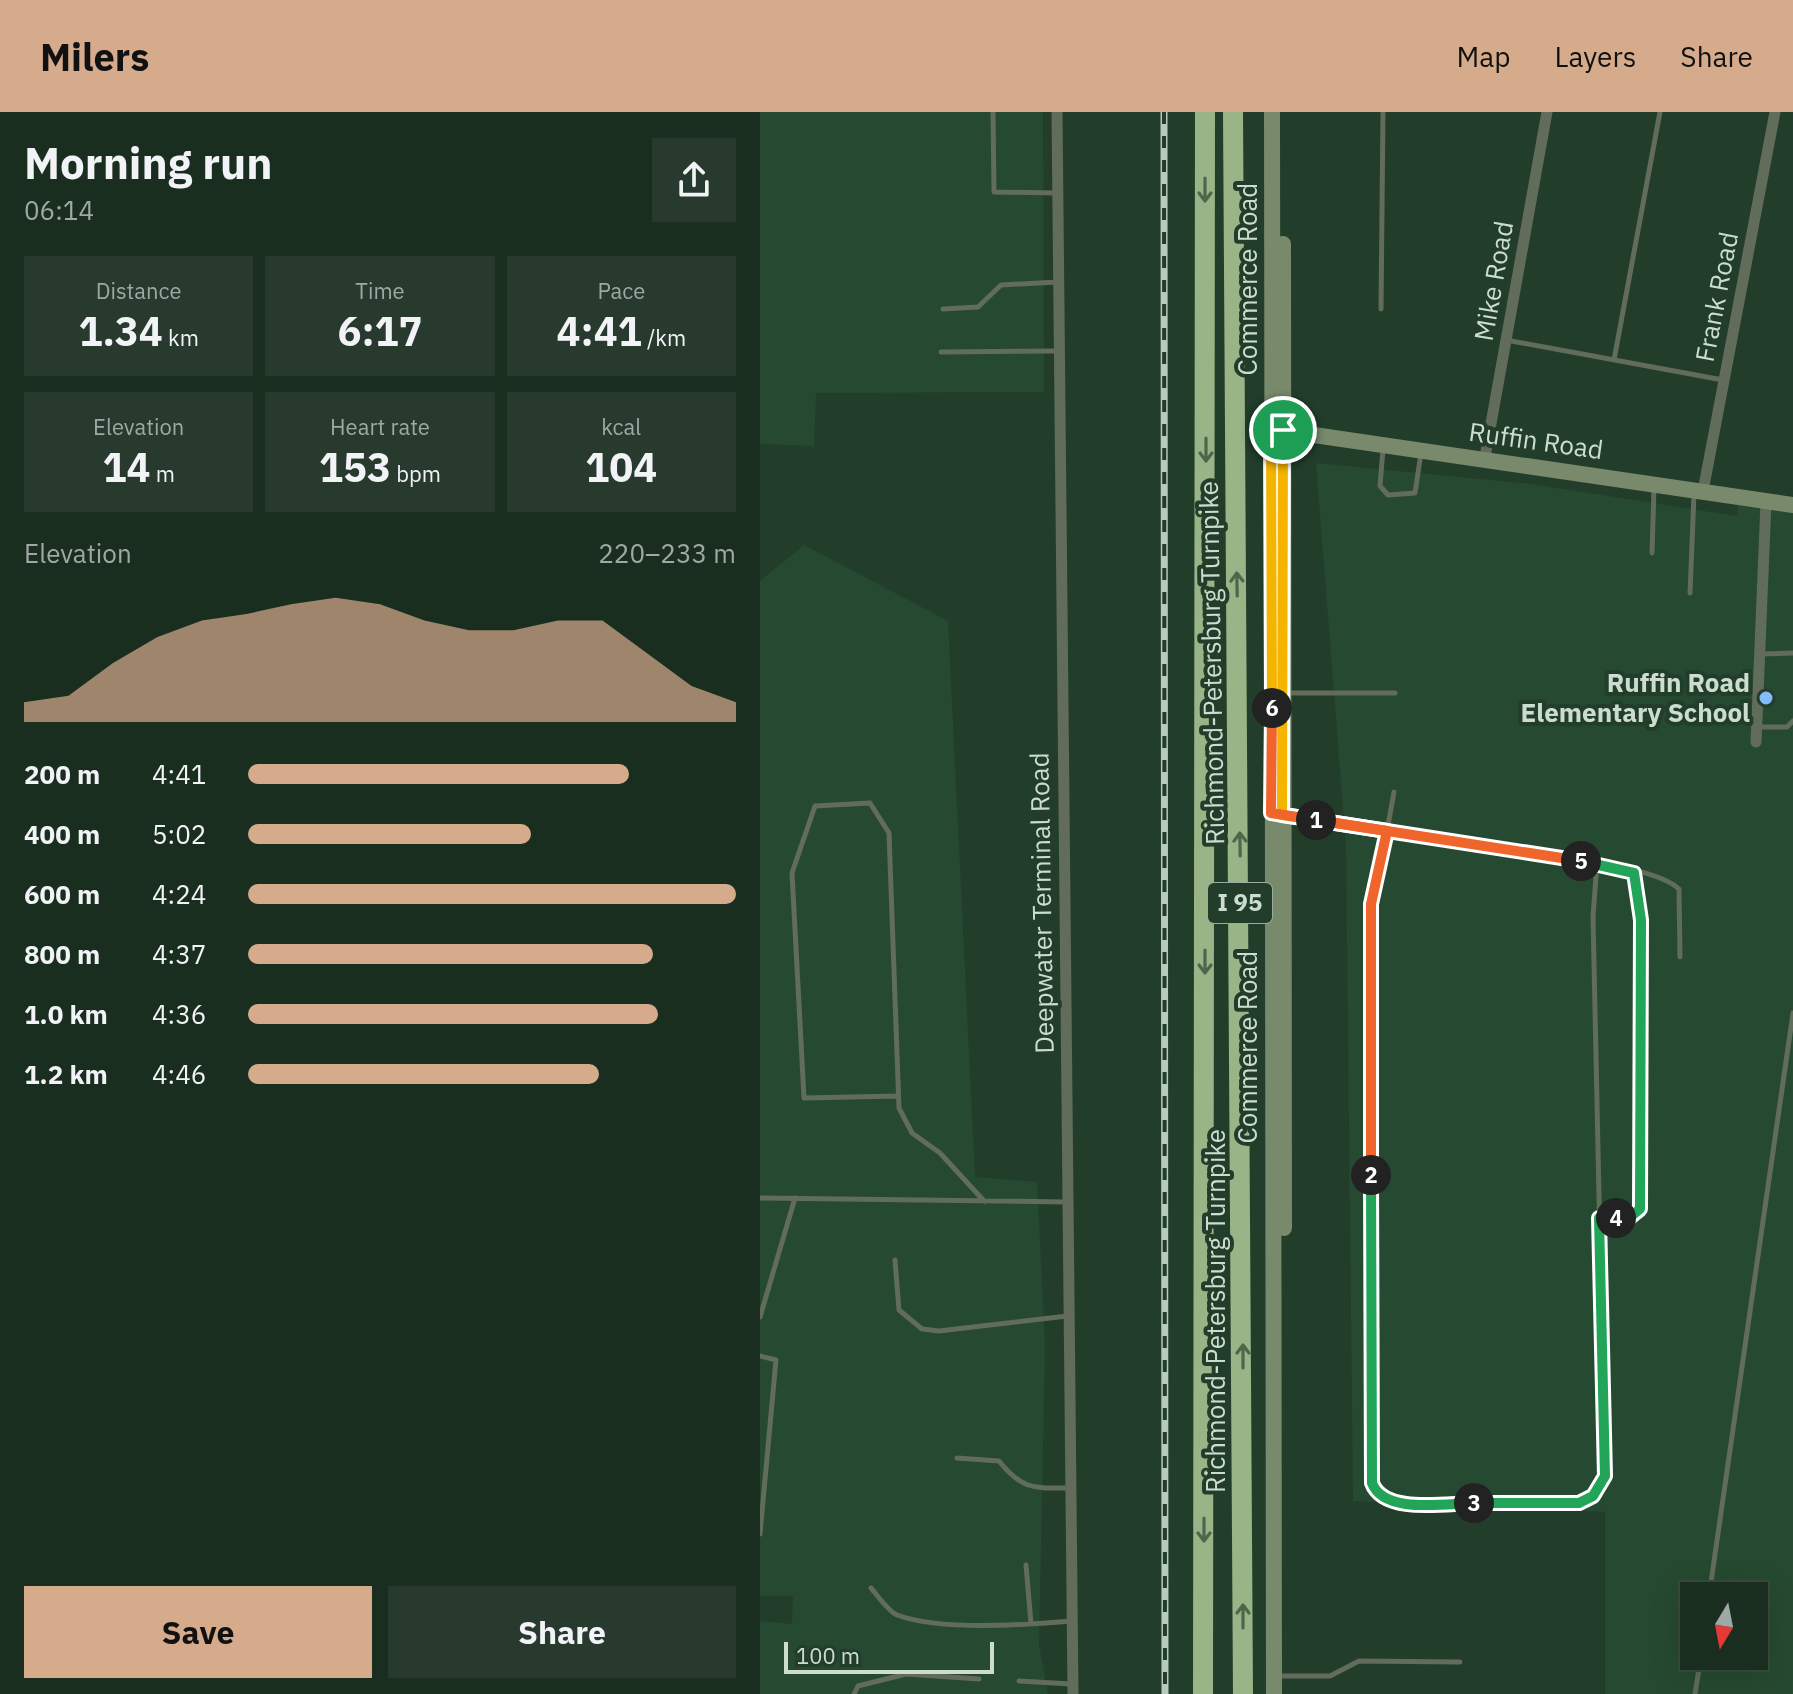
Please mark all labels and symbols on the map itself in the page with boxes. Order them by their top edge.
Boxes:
one-way arrow [1197,176,1213,203]
street label: Commerce Road [1230,183,1264,375]
street label: Mike Road [1466,218,1520,343]
street label: Frank Road [1687,229,1745,365]
pin [1249,396,1317,464]
street label: Ruffin Road [1467,414,1605,466]
one-way arrow [1198,436,1214,463]
street label: Richmond-Petersburg Turnpike [1191,481,1231,845]
one-way arrow [1229,571,1245,598]
place label: Ruffin Road Elementary School [1521,665,1750,729]
pin: 6 [1252,688,1292,728]
marker: Ruffin Road Elementary School [1757,689,1775,707]
street label: Deepwater Terminal Road [1021,752,1061,1054]
pin: 1 [1296,800,1336,840]
one-way arrow [1232,831,1247,858]
pin: 5 [1561,841,1601,881]
road number: I 95 [1208,883,1272,923]
one-way arrow [1197,948,1213,975]
street label: Commerce Road [1230,951,1264,1143]
street label: Richmond-Petersburg Turnpike [1198,1129,1232,1493]
pin: 2 [1351,1155,1391,1195]
pin: 4 [1596,1198,1636,1238]
one-way arrow [1235,1343,1251,1370]
pin: 3 [1454,1483,1494,1523]
one-way arrow [1196,1516,1211,1543]
north arrow [1680,1582,1768,1670]
one-way arrow [1235,1603,1251,1630]
scale bar [784,1638,994,1674]

